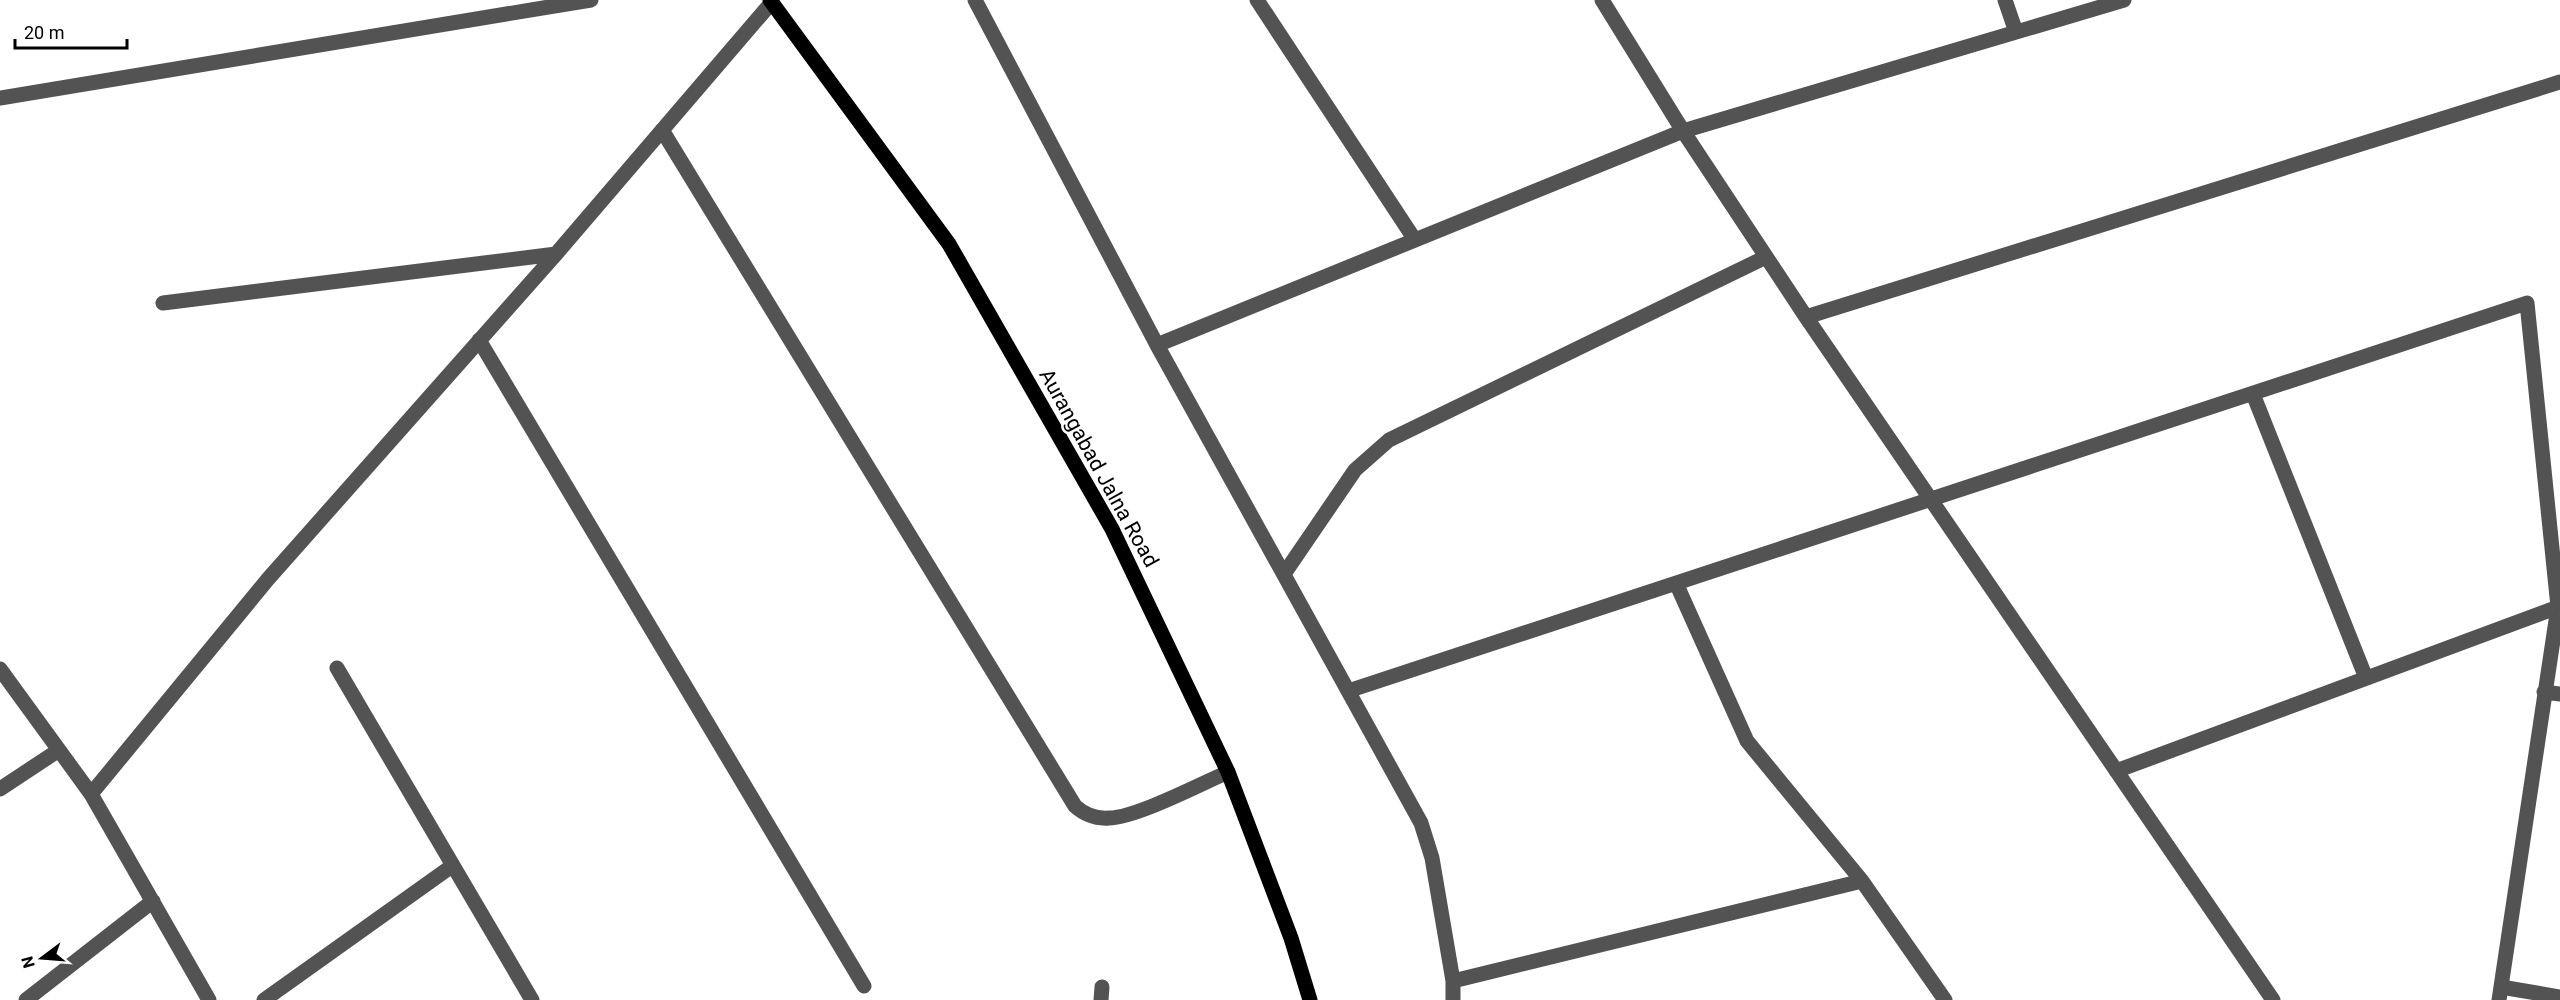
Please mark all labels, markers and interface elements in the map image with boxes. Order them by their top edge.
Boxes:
scale bar [15,12,128,50]
text: 20 m [24,22,64,43]
street label: Aurangabad Jalna Road [1034,365,1164,571]
north arrow [12,928,72,988]
text: N [17,954,39,970]

